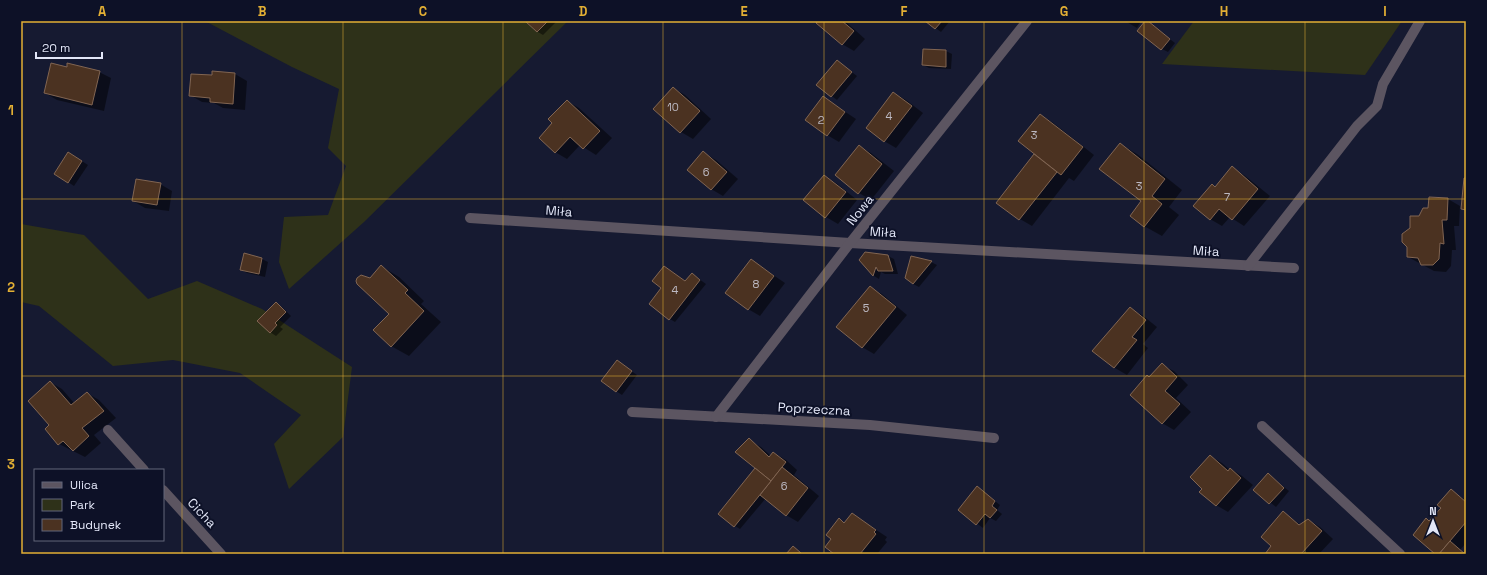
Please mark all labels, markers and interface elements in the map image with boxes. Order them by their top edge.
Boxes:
text: A [98,3,107,20]
text: B [258,3,267,20]
text: C [419,3,427,20]
text: D [579,3,588,20]
text: E [740,3,748,20]
text: F [901,3,908,20]
text: G [1060,3,1068,20]
text: H [1220,3,1228,20]
text: I [1383,3,1387,20]
scale bar [36,34,102,60]
text: 20 m [42,40,70,56]
house number: 10 [667,100,679,114]
text: 1 [8,102,14,119]
house number: 4 [886,109,893,123]
house number: 2 [818,113,825,127]
house number: 3 [1031,128,1038,142]
house number: 6 [703,165,710,179]
house number: 3 [1136,179,1143,193]
house number: 7 [1224,190,1230,204]
street label: Nowa [843,191,878,229]
street label: Miła [545,202,573,220]
street label: Miła [869,223,897,241]
street label: Miła [1192,242,1220,260]
house number: 8 [753,277,760,291]
text: 2 [7,279,15,296]
house number: 4 [672,283,679,297]
house number: 5 [863,301,870,315]
street label: Poprzeczna [777,399,851,419]
text: 3 [7,456,15,473]
legend [34,469,164,541]
text: Ulica [70,477,98,493]
house number: 6 [781,479,788,493]
street label: Cicha [184,494,220,532]
text: Park [70,497,95,513]
north arrow [1413,501,1453,541]
text: N [1429,504,1437,518]
text: Budynek [70,517,122,533]

